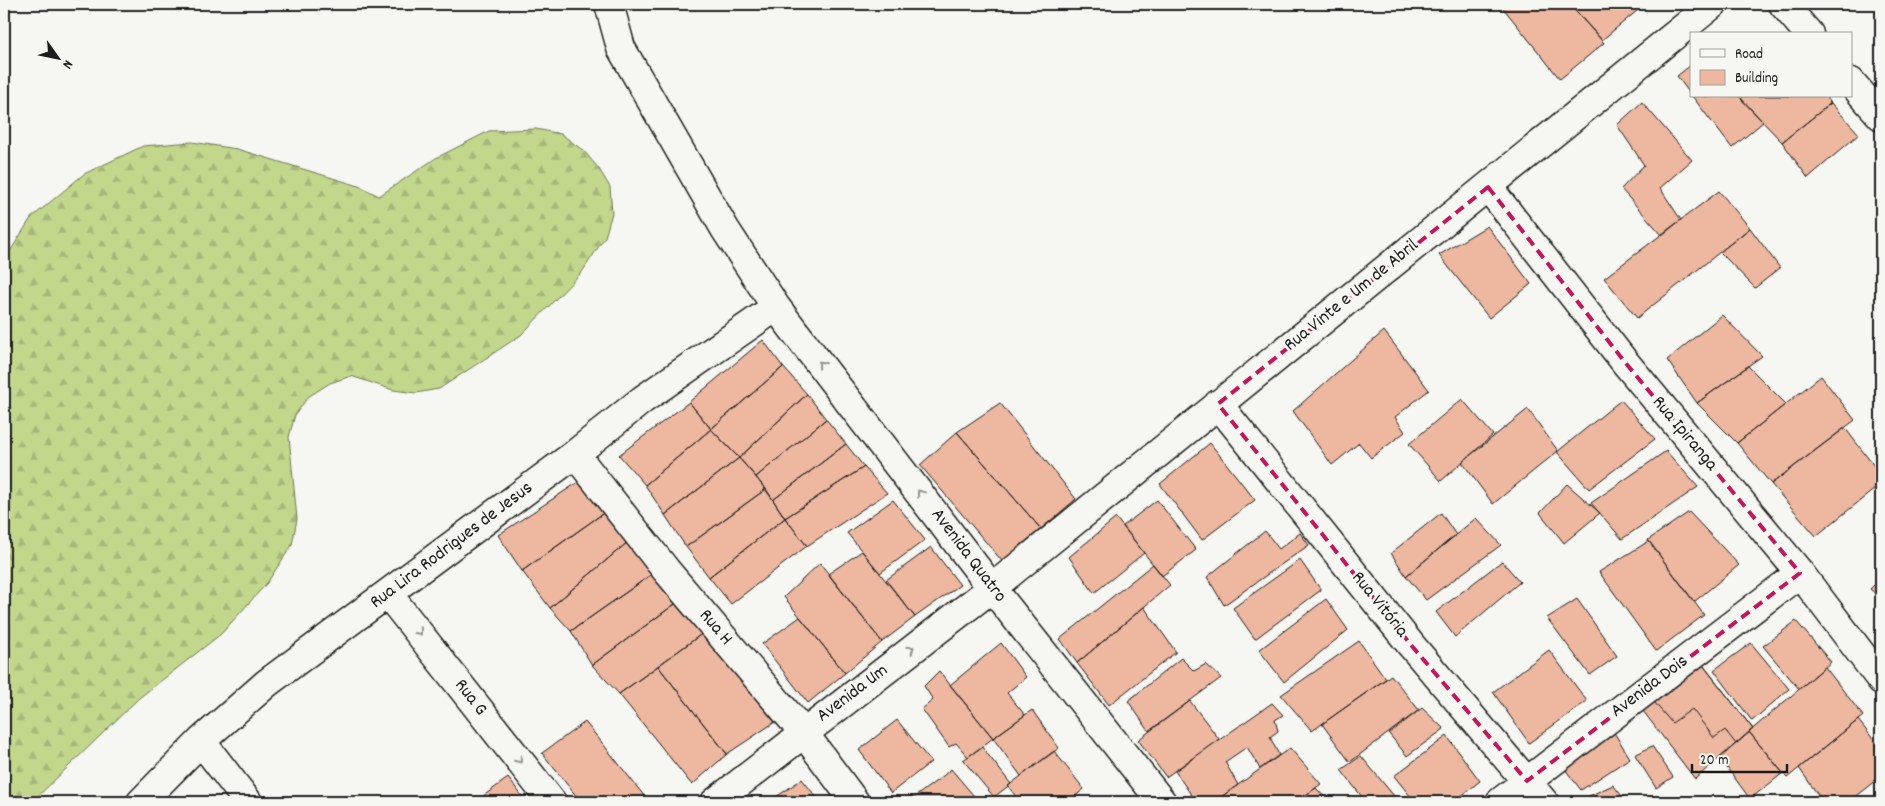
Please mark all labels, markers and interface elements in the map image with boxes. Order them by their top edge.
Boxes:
north arrow [32,32,82,82]
legend [1690,32,1852,98]
text: Road [1735,44,1763,66]
text: N [57,56,77,72]
text: Building [1735,68,1778,90]
street label: Rua Vinte e Um de Abril [1279,233,1426,359]
one-way arrow [818,361,826,370]
street label: Rua Ipiranga [1644,391,1724,478]
street label: Rua Lira Rodrigues de Jesus [365,476,539,616]
one-way arrow [917,489,926,499]
street label: Avenida Quatro [924,503,1012,609]
street label: Rua Vitória [1344,566,1415,645]
street label: Rua H [692,604,738,652]
one-way arrow [413,626,421,635]
one-way arrow [905,647,914,655]
street label: Avenida Dois [1606,649,1694,725]
street label: Avenida Um [812,658,894,730]
street label: Rua G [447,674,493,722]
scale bar [1692,741,1788,773]
text: 20 m [1700,750,1728,772]
one-way arrow [513,754,521,763]

